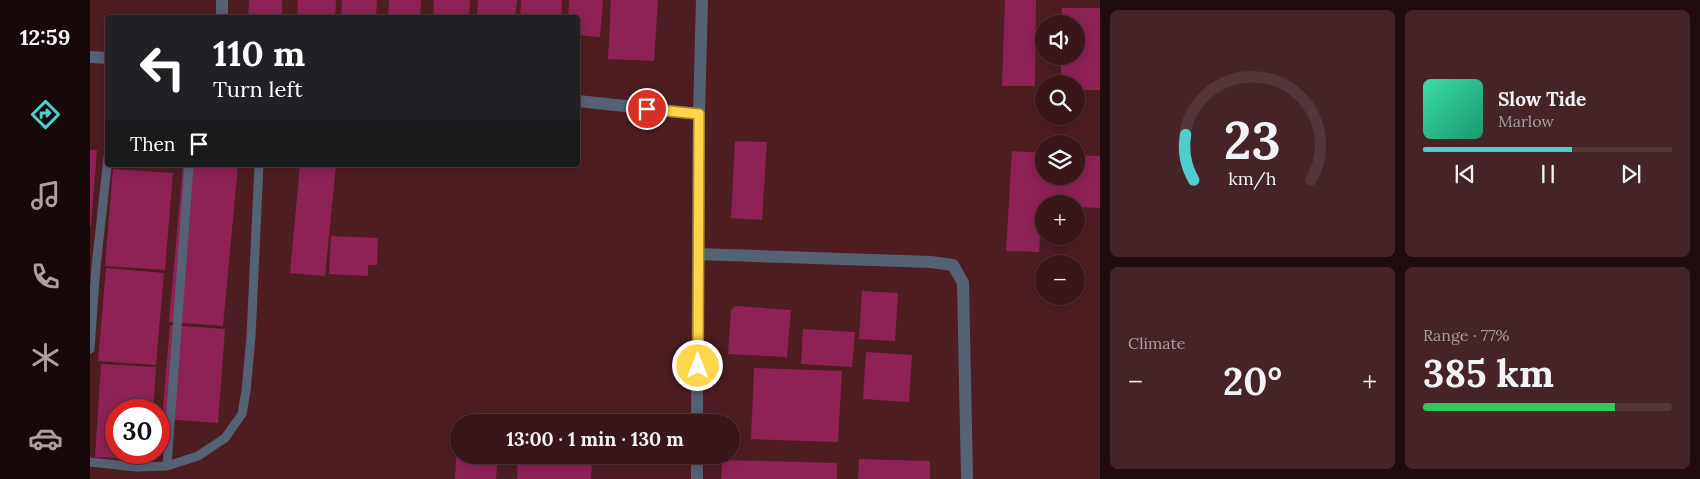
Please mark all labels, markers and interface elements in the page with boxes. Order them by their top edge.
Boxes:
map controls [1035,15,1085,305]
button: sound [1035,15,1085,65]
text: 12:59 [20,23,70,51]
text: 110 m [213,31,305,76]
icon: left [130,35,195,100]
text: Turn left [213,75,303,103]
button: search [1035,75,1085,125]
text: Slow Tide [1498,87,1586,111]
pin [626,88,668,130]
icon: arrive [633,95,661,123]
icon: directions [28,97,63,132]
text: 23 [1224,107,1281,173]
text: Marlow [1498,111,1554,131]
icon: arrive [185,130,213,158]
text: Then [130,132,175,156]
button: layers [1035,135,1085,185]
icon: previous [1451,160,1479,188]
icon: pause [1534,160,1562,188]
icon: next [1617,160,1645,188]
text: km/h [1228,167,1277,190]
icon: music [28,178,63,213]
button: + [1035,195,1085,245]
button: − [1035,255,1085,305]
icon: phone [28,259,63,294]
text: Range · 77% [1423,325,1510,345]
text: Climate [1128,333,1185,353]
position arrow [671,339,723,391]
icon: climate [28,340,63,375]
text: 385 km [1423,349,1554,397]
text: 20° [1223,357,1282,405]
text: − [1128,364,1143,400]
text: + [1362,364,1377,400]
speed limit sign: 30 [105,399,170,464]
icon: car [28,421,63,456]
text: 13:00 · 1 min · 130 m [506,427,684,451]

